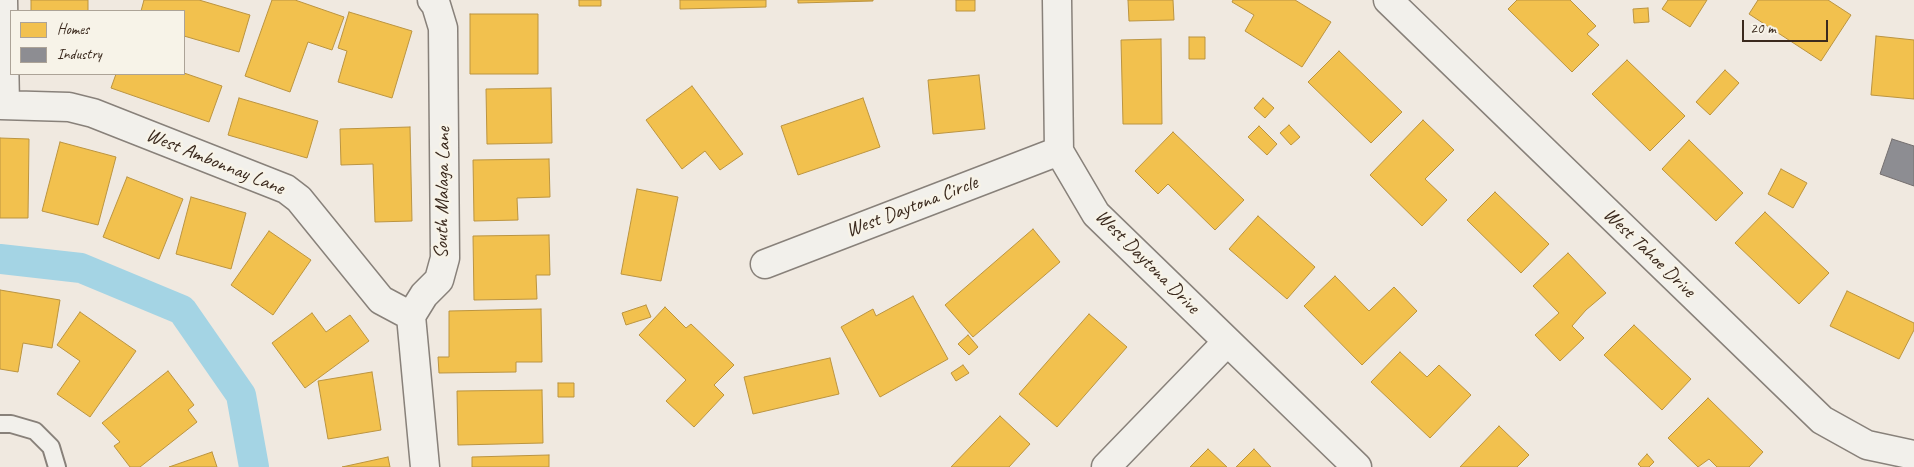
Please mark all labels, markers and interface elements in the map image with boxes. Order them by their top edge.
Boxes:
legend [10,10,185,75]
scale bar [1744,10,1830,42]
text: 20 m [1750,19,1776,38]
text: Homes [57,20,89,39]
text: Industry [57,45,102,64]
street label: West Ambonnay Lane [142,123,288,201]
street label: South Malaga Lane [430,127,456,259]
street label: West Daytona Circle [843,171,981,243]
street label: West Tahoe Drive [1598,203,1700,303]
street label: West Daytona Drive [1090,205,1204,319]

